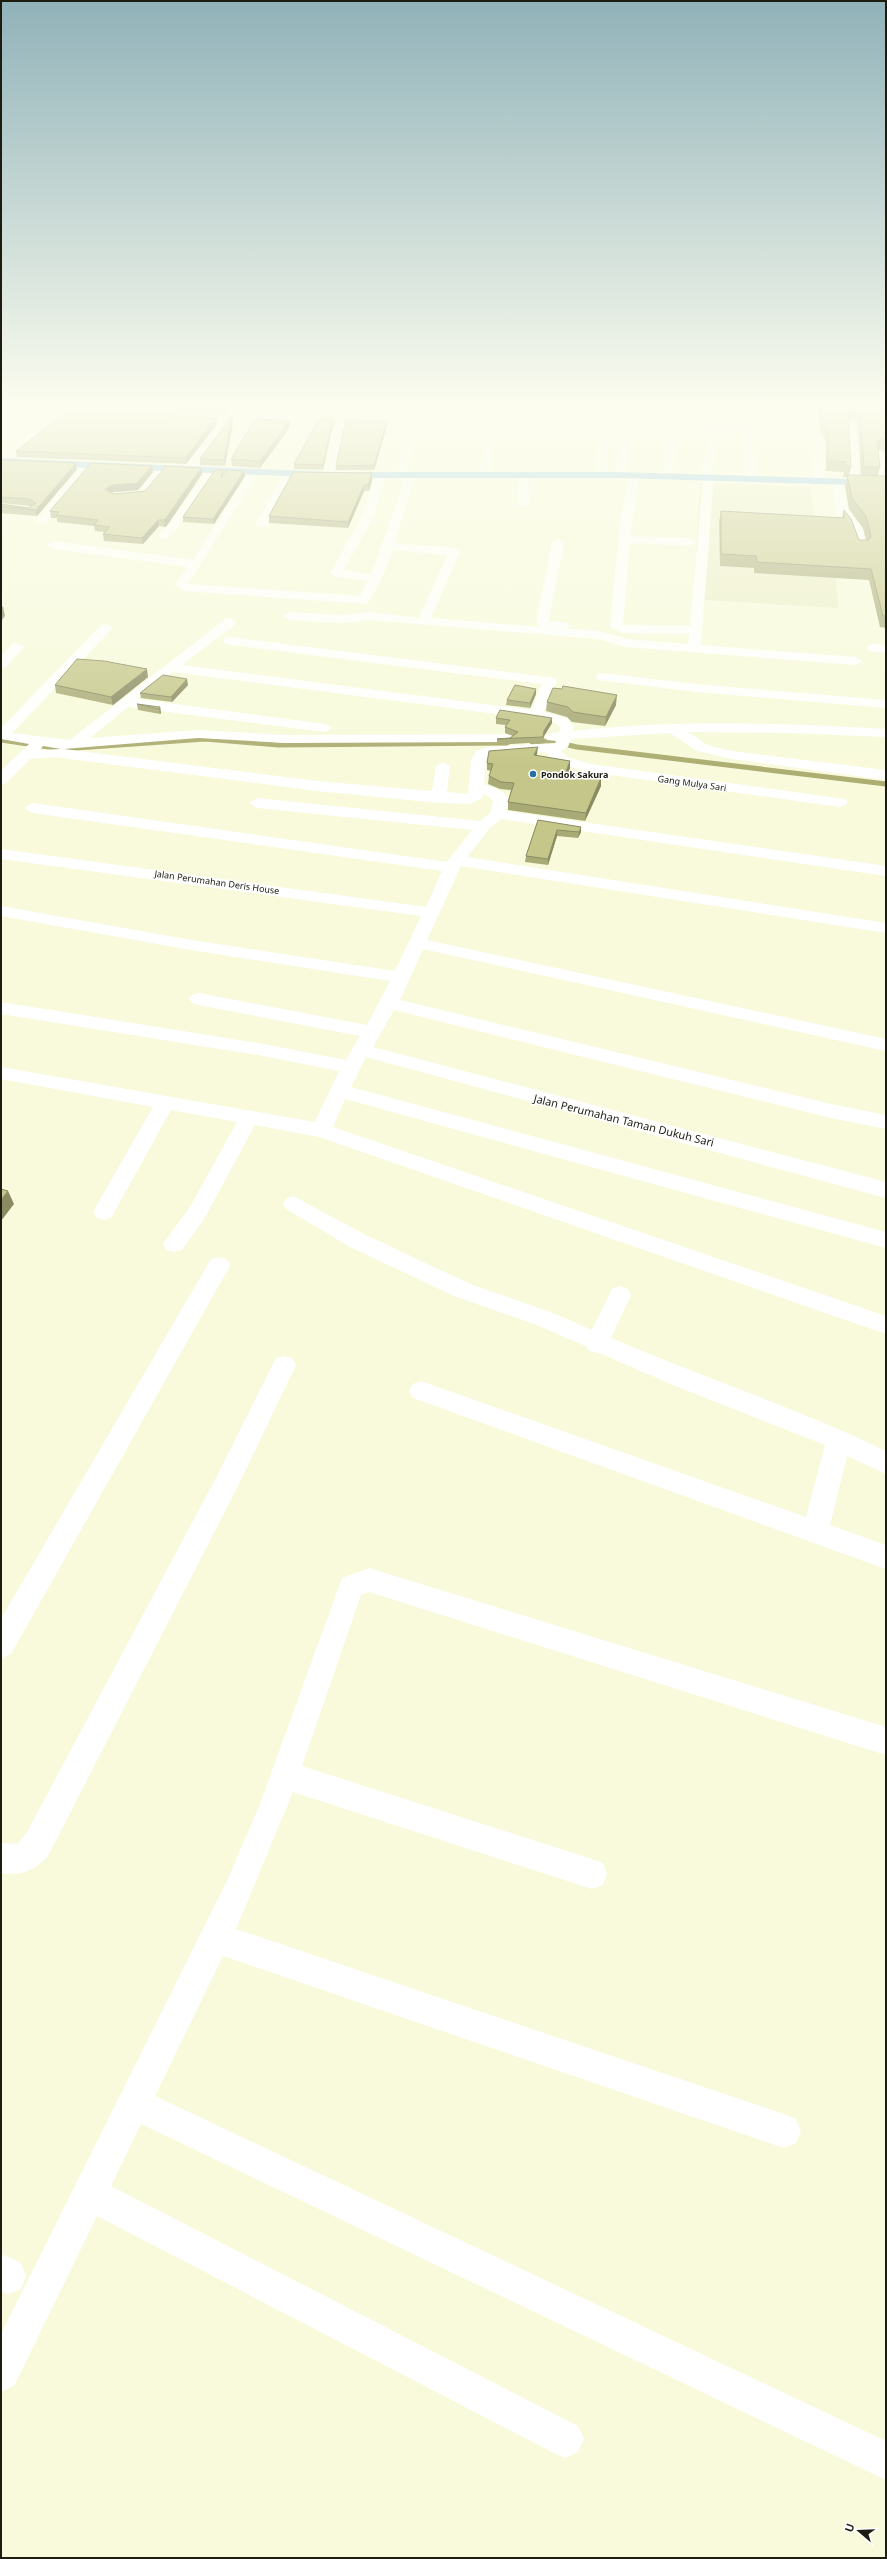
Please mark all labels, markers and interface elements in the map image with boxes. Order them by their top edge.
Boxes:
place label: Pondok Sakura [541,768,608,781]
marker: Pondok Sakura [528,769,538,779]
street label: Gang Mulya Sari [657,772,727,794]
street label: Jalan Perumahan Deris House [153,867,280,897]
street label: Jalan Perumahan Taman Dukuh Sari [531,1090,716,1150]
north arrow [839,2511,879,2551]
text: U [841,2521,858,2534]

